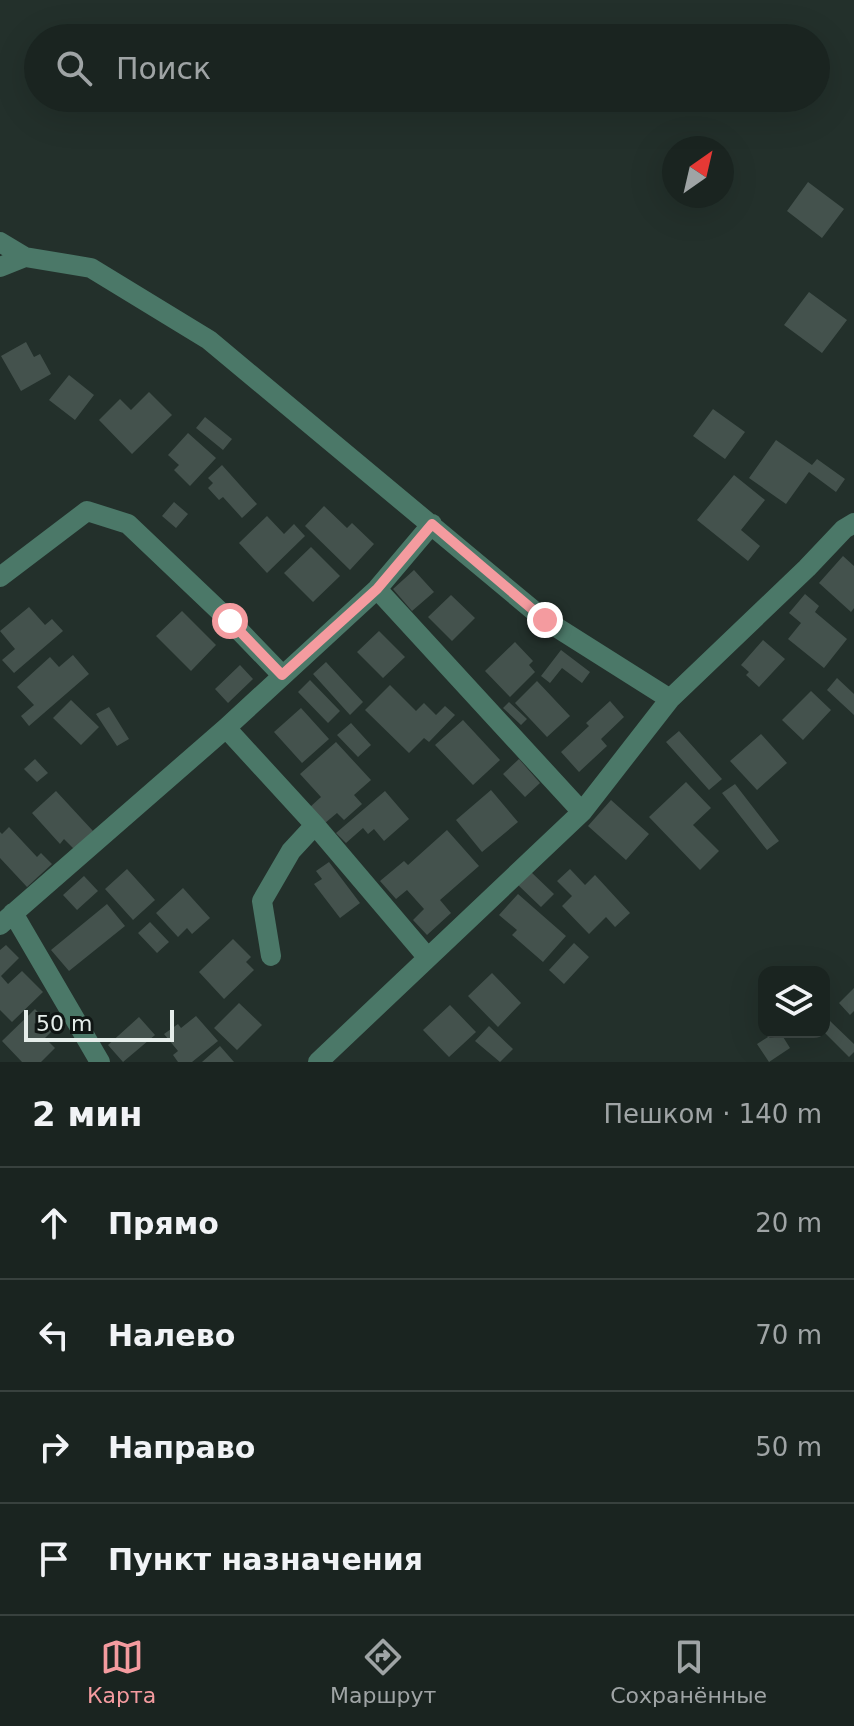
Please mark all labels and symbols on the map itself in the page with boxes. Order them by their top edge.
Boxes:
north arrow [662,136,734,208]
route end [527,602,563,638]
route start [212,603,248,639]
scale bar [24,1006,174,1042]

